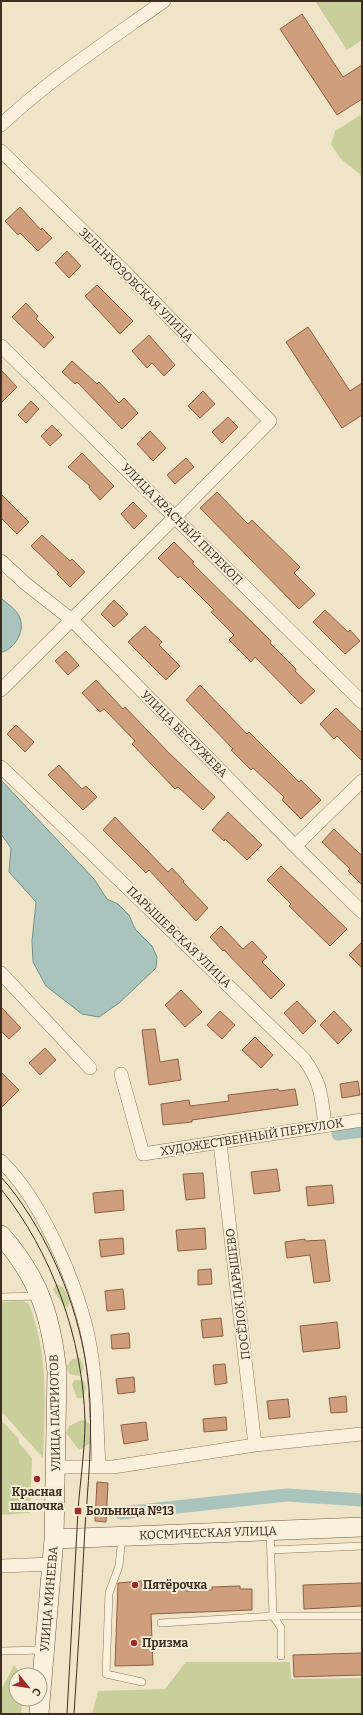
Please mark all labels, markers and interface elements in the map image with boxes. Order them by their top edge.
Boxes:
street label: ЗЕЛЕНХОЗОВСКАЯ УЛИЦА [76,225,196,345]
street label: УЛИЦА КРАСНЫЙ ПЕРЕКОП [118,460,246,588]
street label: УЛИЦА БЕСТУЖЕВА [138,688,231,781]
street label: ПАРЫШЕВСКАЯ УЛИЦА [124,883,235,991]
street label: ХУДОЖЕСТВЕННЫЙ ПЕРЕУЛОК [159,1115,345,1158]
street label: ПОСЁЛОК ПАРЫШЕВО [222,1227,253,1361]
street label: УЛИЦА ПАТРИОТОВ [47,1354,63,1472]
marker: Красная шапочка [32,1474,42,1484]
place label: Красная шапочка [10,1485,64,1513]
place label: Больница №13 [86,1504,174,1518]
marker: Больница №13 [73,1506,83,1516]
street label: КОСМИЧЕСКАЯ УЛИЦА [139,1524,278,1542]
street label: УЛИЦА МИНЕЕВА [37,1545,61,1652]
place label: Пятёрочка [143,1578,208,1592]
marker: Пятёрочка [130,1580,140,1590]
place label: Призма [142,1636,189,1650]
marker: Призма [129,1638,139,1648]
north arrow [8,1667,48,1707]
text: С [29,1685,44,1698]

